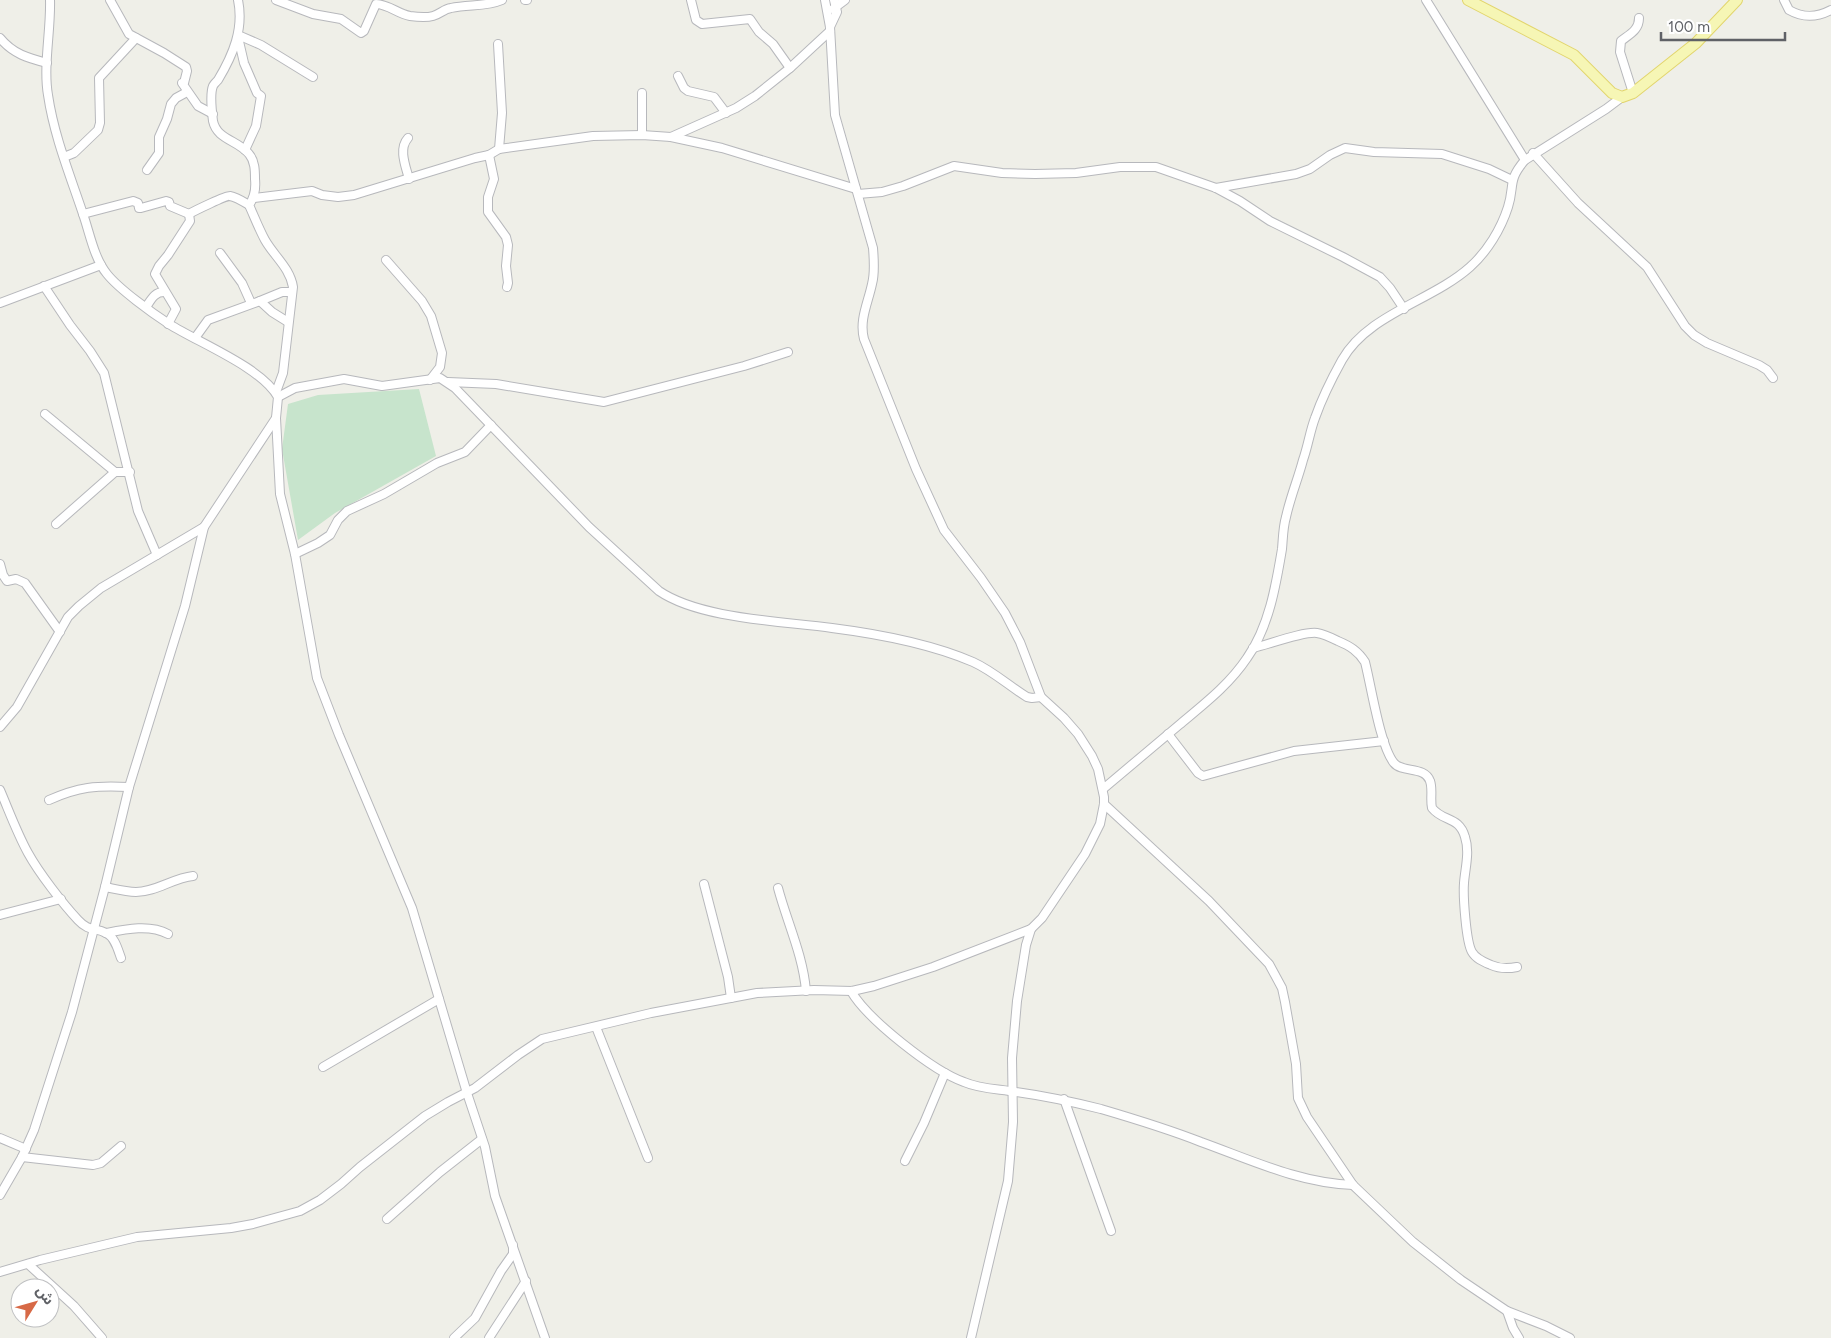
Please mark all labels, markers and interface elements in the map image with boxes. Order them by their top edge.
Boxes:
scale bar [1661,10,1785,42]
text: 100 m [1668,18,1710,36]
north arrow [10,1278,60,1328]
text: ش [32,1283,58,1308]

